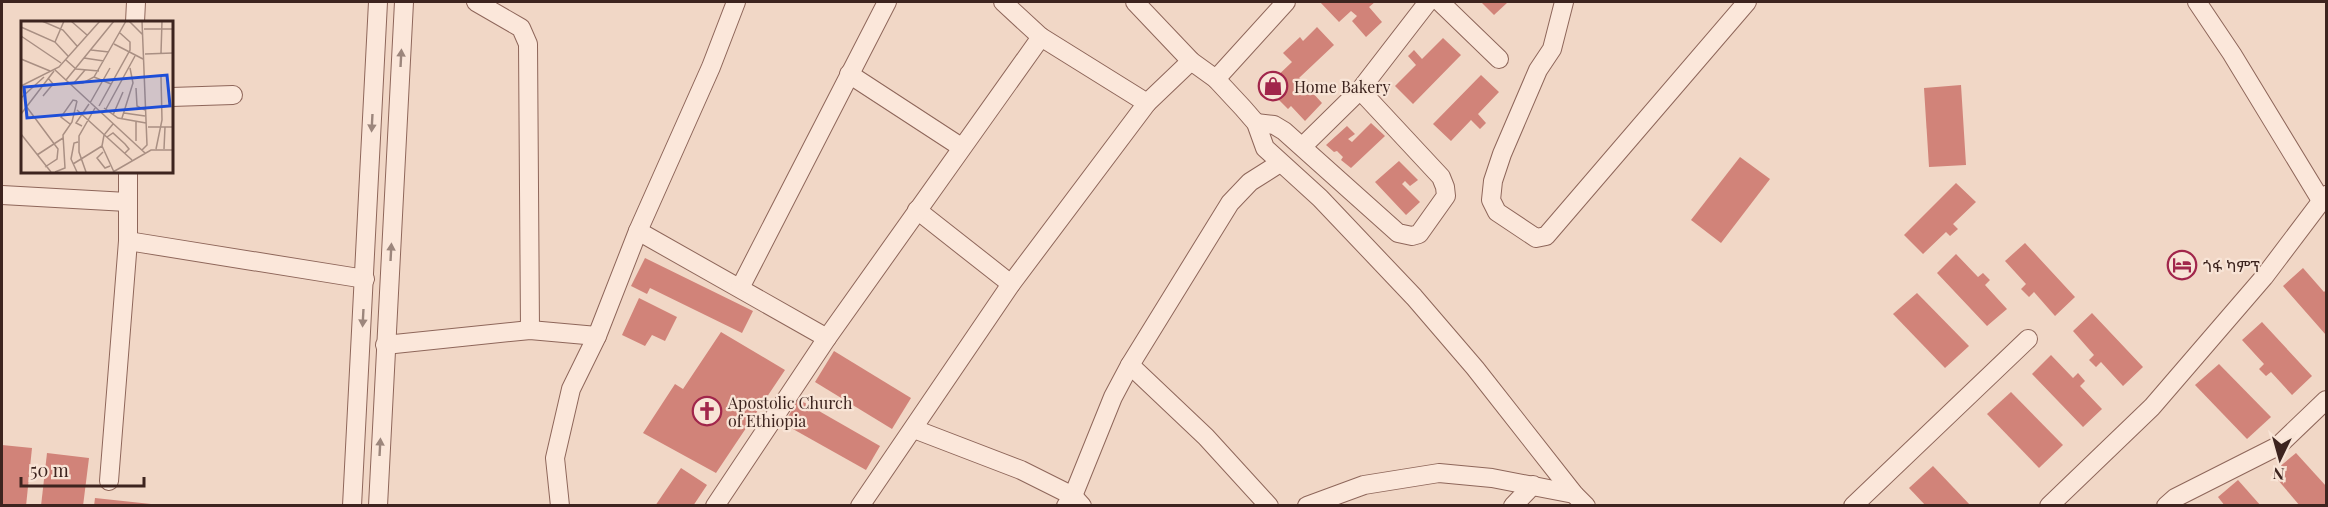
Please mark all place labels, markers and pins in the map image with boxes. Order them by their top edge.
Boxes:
shop icon: Home Bakery [1257,70,1289,102]
place label: Home Bakery [1294,76,1390,97]
hotel icon: ጎፋ ካምፕ [2166,249,2198,281]
place label: ጎፋ ካምፕ [2203,255,2260,276]
place label: Apostolic Church of Ethiopia [727,392,853,431]
church icon: Apostolic Church of Ethiopia [691,395,723,427]

